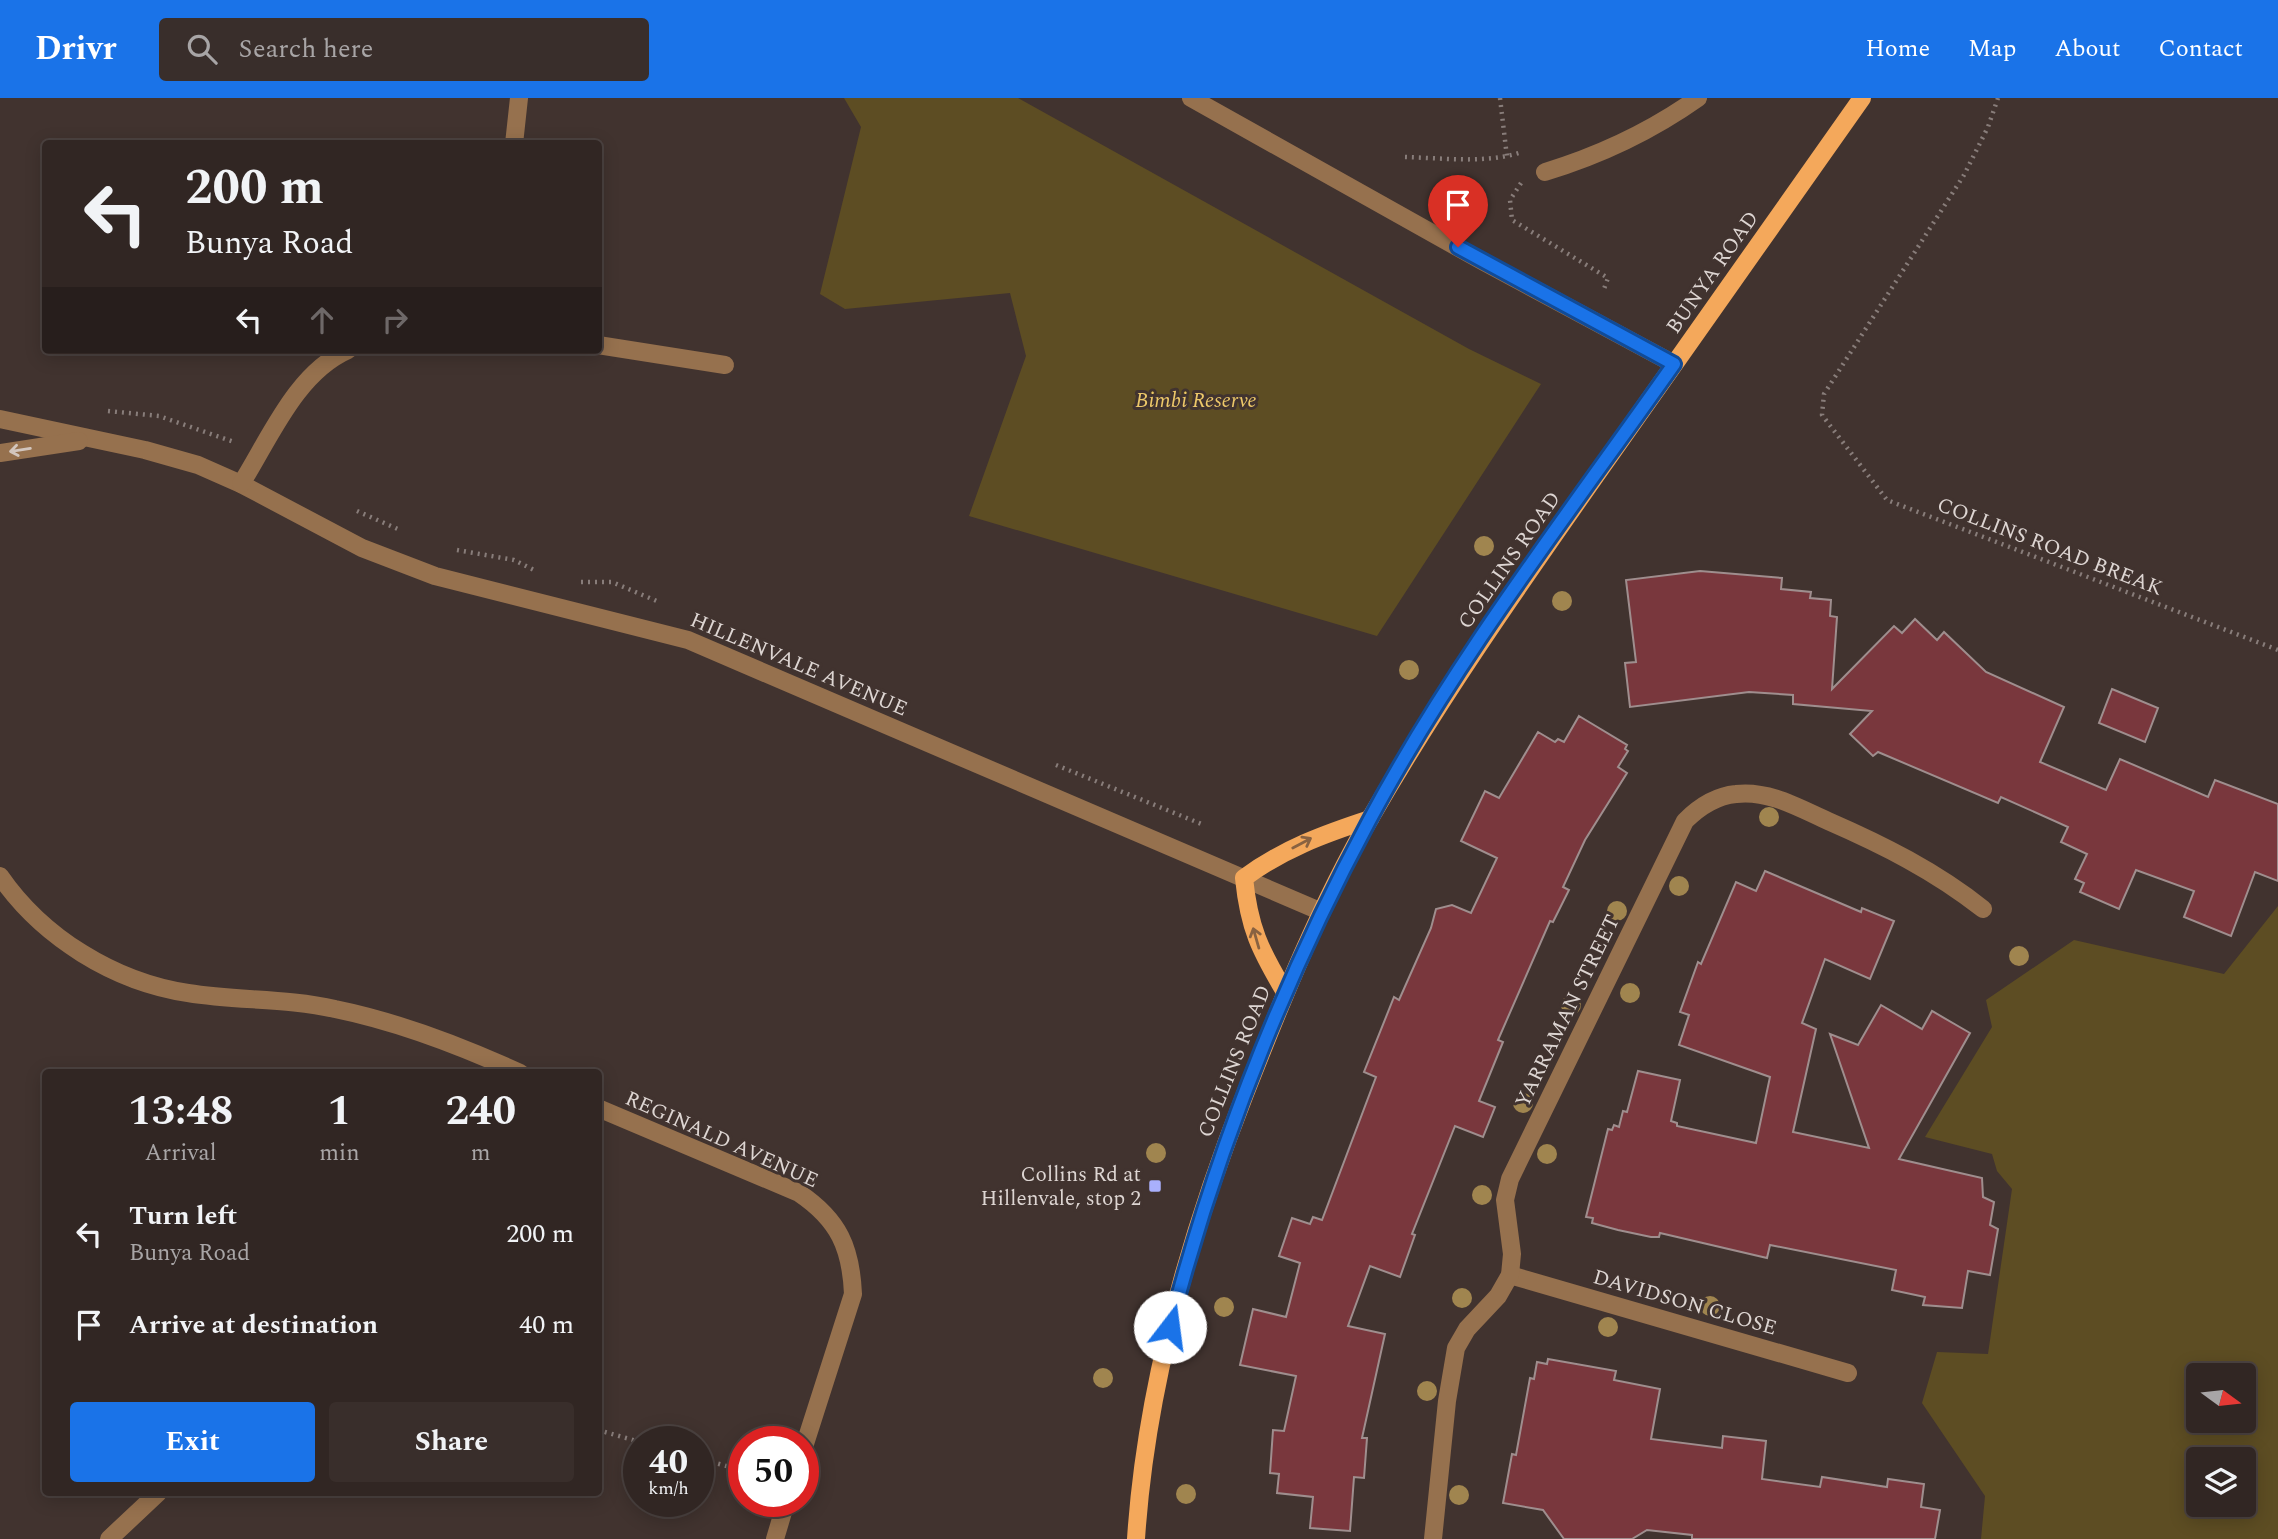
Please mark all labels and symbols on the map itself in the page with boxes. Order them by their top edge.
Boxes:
pin [1428,175,1488,247]
street label: BUNYA ROAD [1658,205,1767,341]
park label: Bimbi Reserve [1135,385,1257,417]
one-way arrow [9,444,32,457]
street label: COLLINS ROAD [1450,485,1569,636]
street label: COLLINS ROAD BREAK [1932,489,2167,605]
street label: HILLENVALE AVENUE [685,605,912,725]
one-way arrow [1292,836,1312,850]
street label: YARRAMAN STREET [1507,909,1629,1113]
one-way arrow [1249,927,1262,949]
street label: COLLINS ROAD [1190,980,1280,1142]
street label: REGINALD AVENUE [620,1083,823,1197]
place label: Collins Rd at Hillenvale, stop 2 [981,1159,1141,1215]
marker: Collins Rd at Hillenvale, stop 2 [1147,1178,1163,1194]
street label: DAVIDSON CLOSE [1589,1261,1781,1345]
position arrow [1133,1290,1207,1364]
north arrow [2186,1363,2256,1433]
speed limit sign: 50 [728,1426,819,1517]

